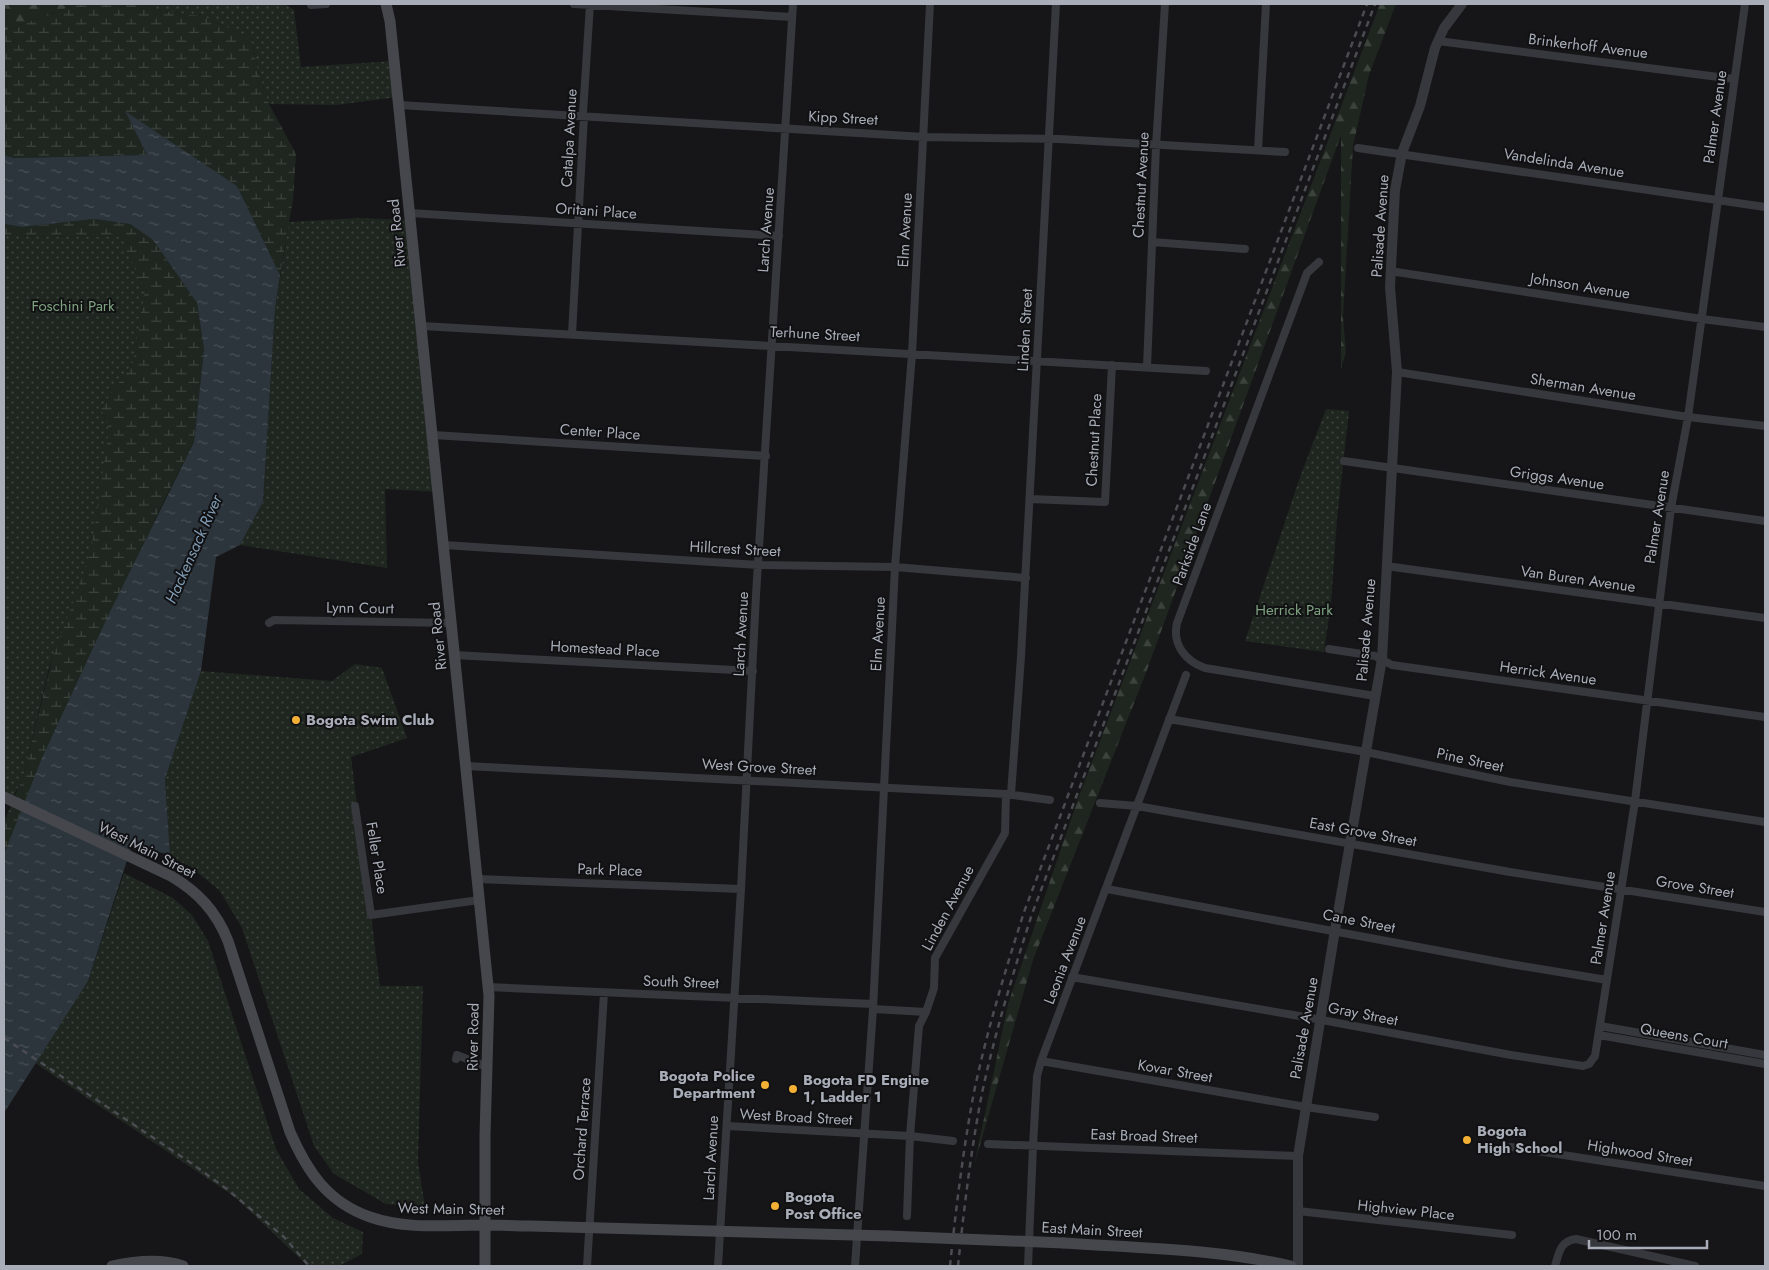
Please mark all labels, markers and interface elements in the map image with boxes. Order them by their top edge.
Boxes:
street label: Brinkerhoff Avenue [1527,28,1649,64]
street label: Palmer Avenue [1698,69,1732,165]
street label: Catalpa Avenue [555,88,583,188]
street label: Kipp Street [808,105,879,131]
street label: Chestnut Avenue [1127,131,1155,239]
street label: Vandelinda Avenue [1502,143,1626,183]
street label: Palisade Avenue [1365,174,1395,278]
street label: Larch Avenue [752,186,780,273]
street label: Elm Avenue [892,192,918,268]
street label: Oritani Place [554,197,638,225]
street label: River Road [382,198,412,268]
street label: Johnson Avenue [1526,267,1632,305]
street label: Linden Street [1012,288,1038,372]
park label: Foschini Park [31,295,115,317]
street label: Terhune Street [769,321,861,347]
street label: Sherman Avenue [1528,368,1638,406]
street label: Chestnut Place [1081,393,1107,487]
street label: Center Place [559,418,641,446]
street label: Griggs Avenue [1508,460,1606,496]
street label: Palmer Avenue [1639,468,1675,565]
water label: Hackensack River [159,490,228,607]
street label: Parkside Lane [1167,499,1217,589]
street label: Hillcrest Street [689,536,782,562]
street label: Van Buren Avenue [1519,560,1637,598]
street label: Palisade Avenue [1351,577,1381,682]
street label: Larch Avenue [728,591,754,677]
street label: Lynn Court [326,596,395,620]
street label: Elm Avenue [865,596,891,672]
park label: Herrick Park [1255,599,1333,621]
street label: River Road [423,601,453,671]
street label: Homestead Place [550,635,661,663]
street label: Herrick Avenue [1498,655,1598,691]
place label: Bogota Swim Club [306,709,434,731]
marker: Bogota Swim Club [290,714,302,726]
street label: Pine Street [1434,742,1506,778]
street label: West Grove Street [701,753,817,781]
street label: East Grove Street [1308,812,1419,852]
street label: West Main Street [94,816,200,884]
street label: Feller Place [360,820,394,896]
street label: Park Place [577,858,643,882]
street label: Linden Avenue [916,861,980,955]
street label: Palmer Avenue [1585,869,1621,966]
street label: Grove Street [1654,870,1736,904]
street label: Cane Street [1321,903,1398,939]
street label: Leonia Avenue [1038,912,1092,1007]
street label: South Street [643,970,720,994]
street label: Palisade Avenue [1284,975,1324,1081]
street label: Gray Street [1326,996,1400,1032]
street label: River Road [461,1003,485,1071]
street label: Queens Court [1638,1017,1730,1055]
street label: Kovar Street [1136,1054,1214,1088]
place label: Bogota Police Department [659,1065,755,1104]
place label: Bogota FD Engine 1, Ladder 1 [803,1069,930,1108]
street label: Orchard Terrace [567,1077,597,1181]
marker: Bogota Police Department [759,1079,771,1091]
marker: Bogota FD Engine 1, Ladder 1 [787,1083,799,1095]
street label: West Broad Street [739,1103,853,1131]
street label: Larch Avenue [698,1115,724,1201]
place label: Bogota High School [1477,1120,1562,1159]
street label: East Broad Street [1090,1123,1198,1149]
marker: Bogota High School [1461,1134,1473,1146]
street label: Highwood Street [1586,1134,1695,1172]
place label: Bogota Post Office [785,1186,862,1225]
street label: Highview Place [1356,1194,1456,1226]
street label: West Main Street [397,1197,505,1221]
marker: Bogota Post Office [769,1200,781,1212]
street label: East Main Street [1041,1216,1143,1244]
scale bar [1589,1218,1706,1250]
text: 100 m [1596,1224,1637,1246]

